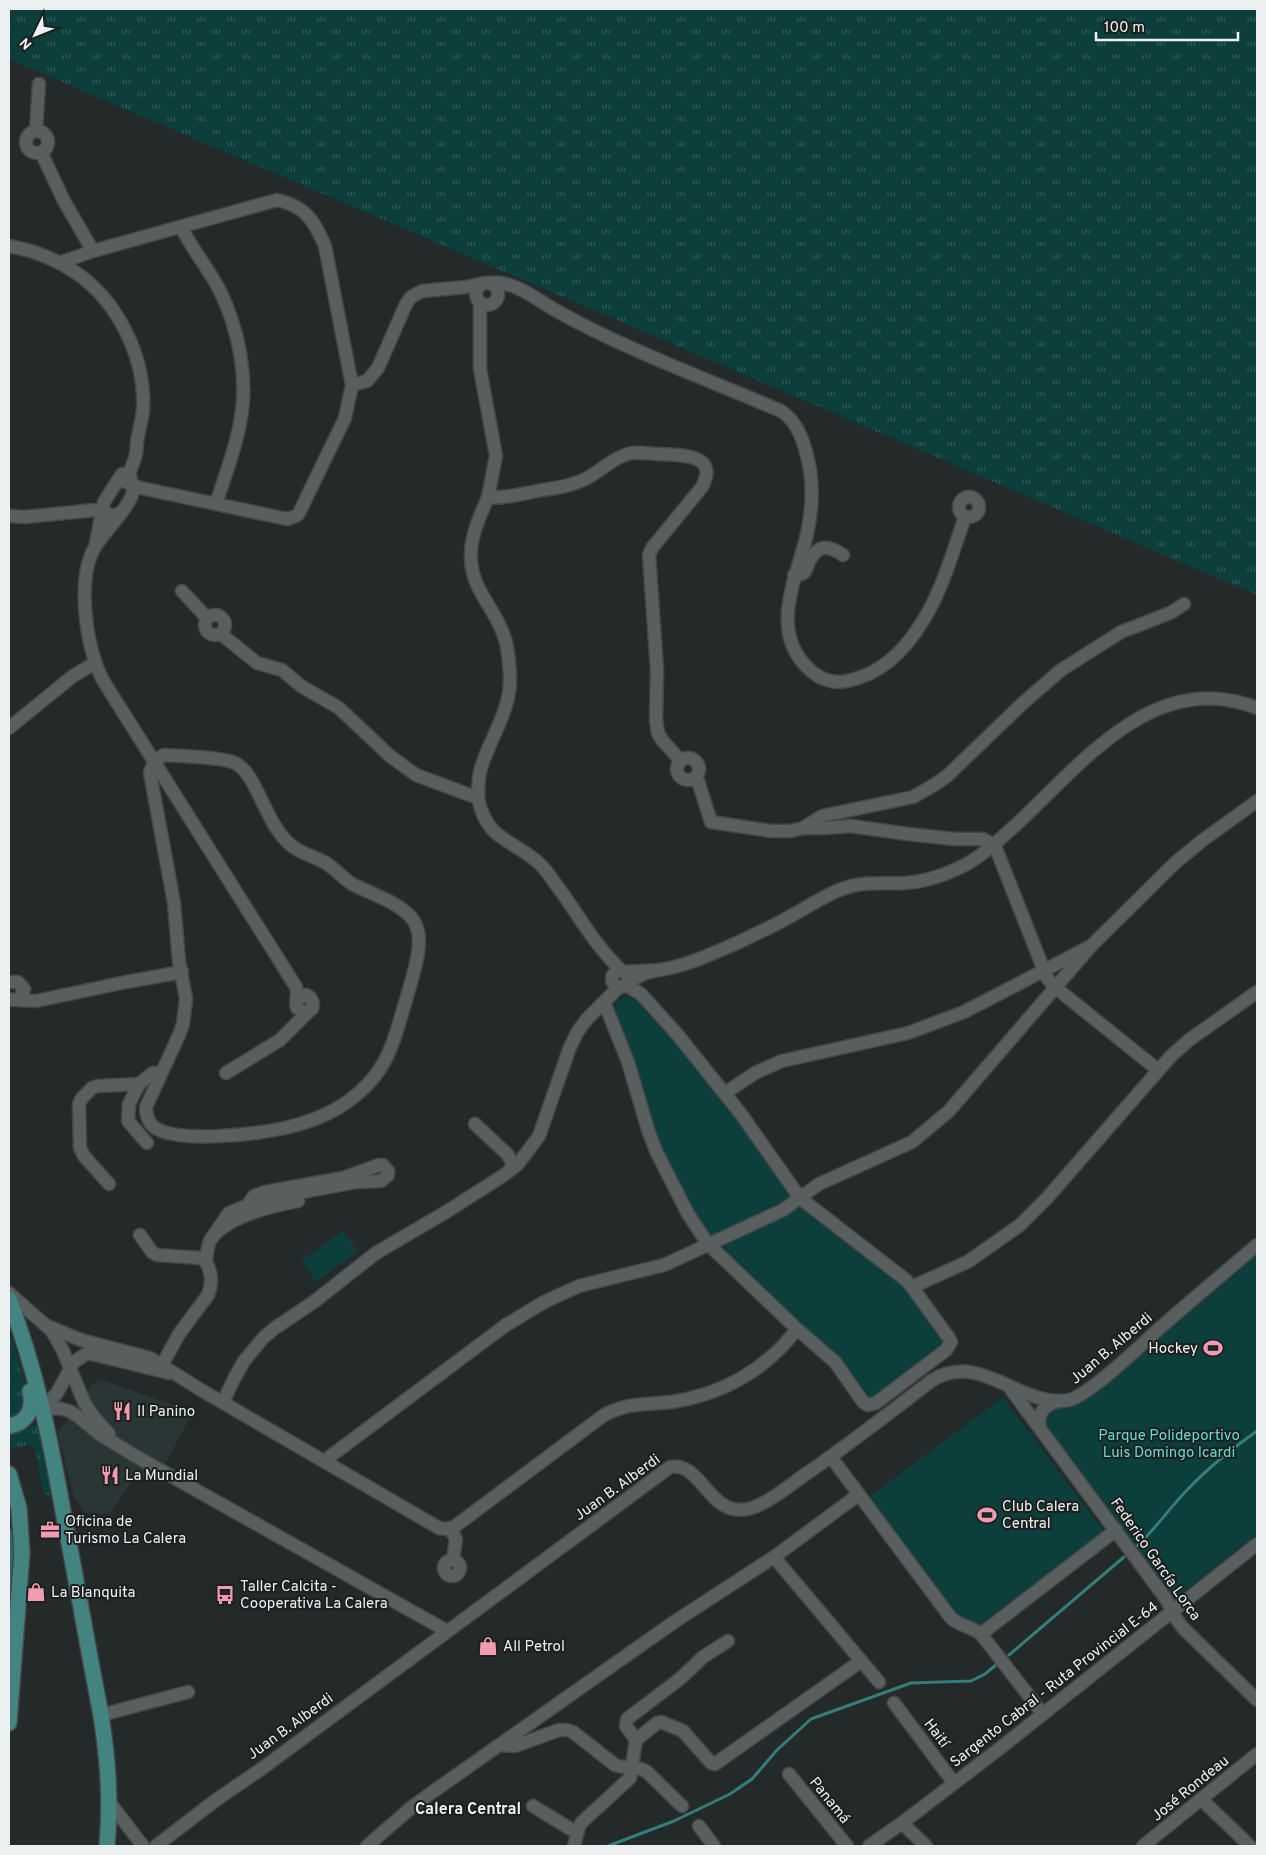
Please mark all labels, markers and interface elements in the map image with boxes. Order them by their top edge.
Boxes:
north arrow [10,10,60,60]
scale bar [1096,10,1238,42]
text: 100 m [1104,19,1145,38]
text: N [17,33,36,52]
street label: Juan B. Alberdi [1067,1309,1157,1389]
sports icon: Hockey [1202,1337,1224,1359]
place label: Hockey [1148,1340,1198,1359]
restaurant icon: Il Panino [111,1400,133,1422]
place label: Il Panino [137,1403,195,1422]
park label: Parque Polideportivo Luis Domingo Icardi [1098,1427,1240,1463]
street label: Juan B. Alberdi [571,1451,665,1526]
restaurant icon: La Mundial [99,1464,121,1486]
place label: La Mundial [125,1467,198,1486]
street label: Federico García Lorca [1105,1495,1204,1625]
place label: Club Calera Central [1002,1498,1079,1534]
sports icon: Club Calera Central [976,1504,998,1526]
place label: Oficina de Turismo La Calera [65,1513,186,1549]
office icon: Oficina de Turismo La Calera [39,1519,61,1541]
place label: Taller Calcita - Cooperativa La Calera [240,1578,388,1614]
shop icon: La Blanquita [25,1581,47,1603]
place label: La Blanquita [51,1584,135,1603]
bus stop icon: Taller Calcita - Cooperativa La Calera [214,1584,236,1606]
street label: Sargento Cabral - Ruta Provincial E-64 [947,1598,1163,1772]
shop icon: All Petrol [477,1635,499,1657]
place label: All Petrol [503,1638,565,1657]
street label: Juan B. Alberdi [244,1690,338,1765]
street label: Haití [919,1716,954,1753]
street label: José Rondeau [1148,1752,1234,1826]
street label: Panamá [804,1774,853,1828]
district label: Calera Central [415,1800,521,1820]

